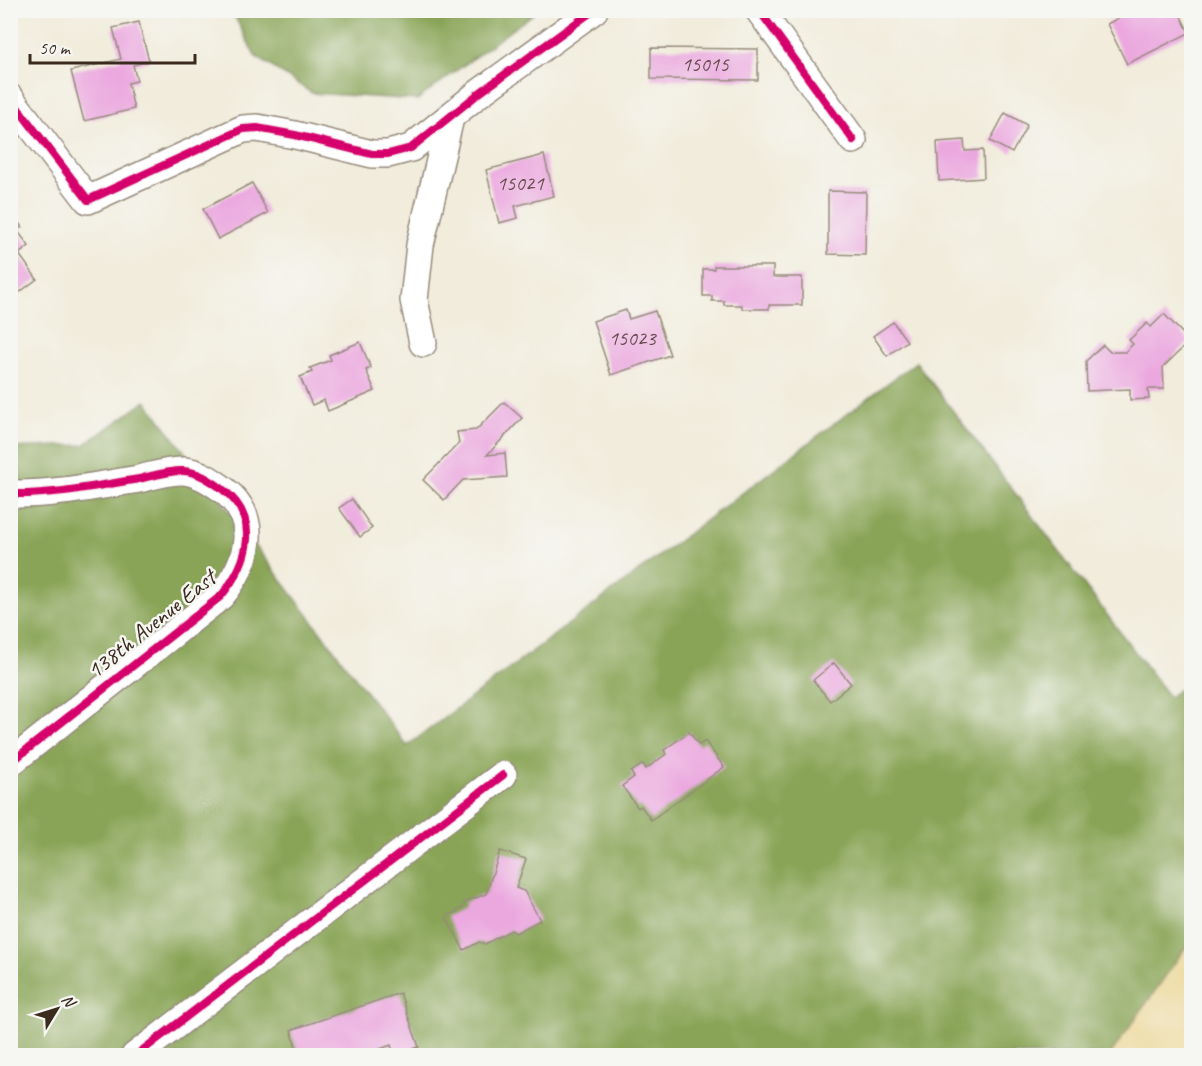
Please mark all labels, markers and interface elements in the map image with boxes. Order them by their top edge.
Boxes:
scale bar [30,27,195,65]
text: 50 m [39,37,72,59]
house number: 15015 [681,51,730,77]
house number: 15021 [496,170,545,196]
house number: 15023 [608,325,657,351]
street label: 138th Avenue East [80,561,224,685]
north arrow [27,979,87,1039]
text: N [57,990,81,1013]

